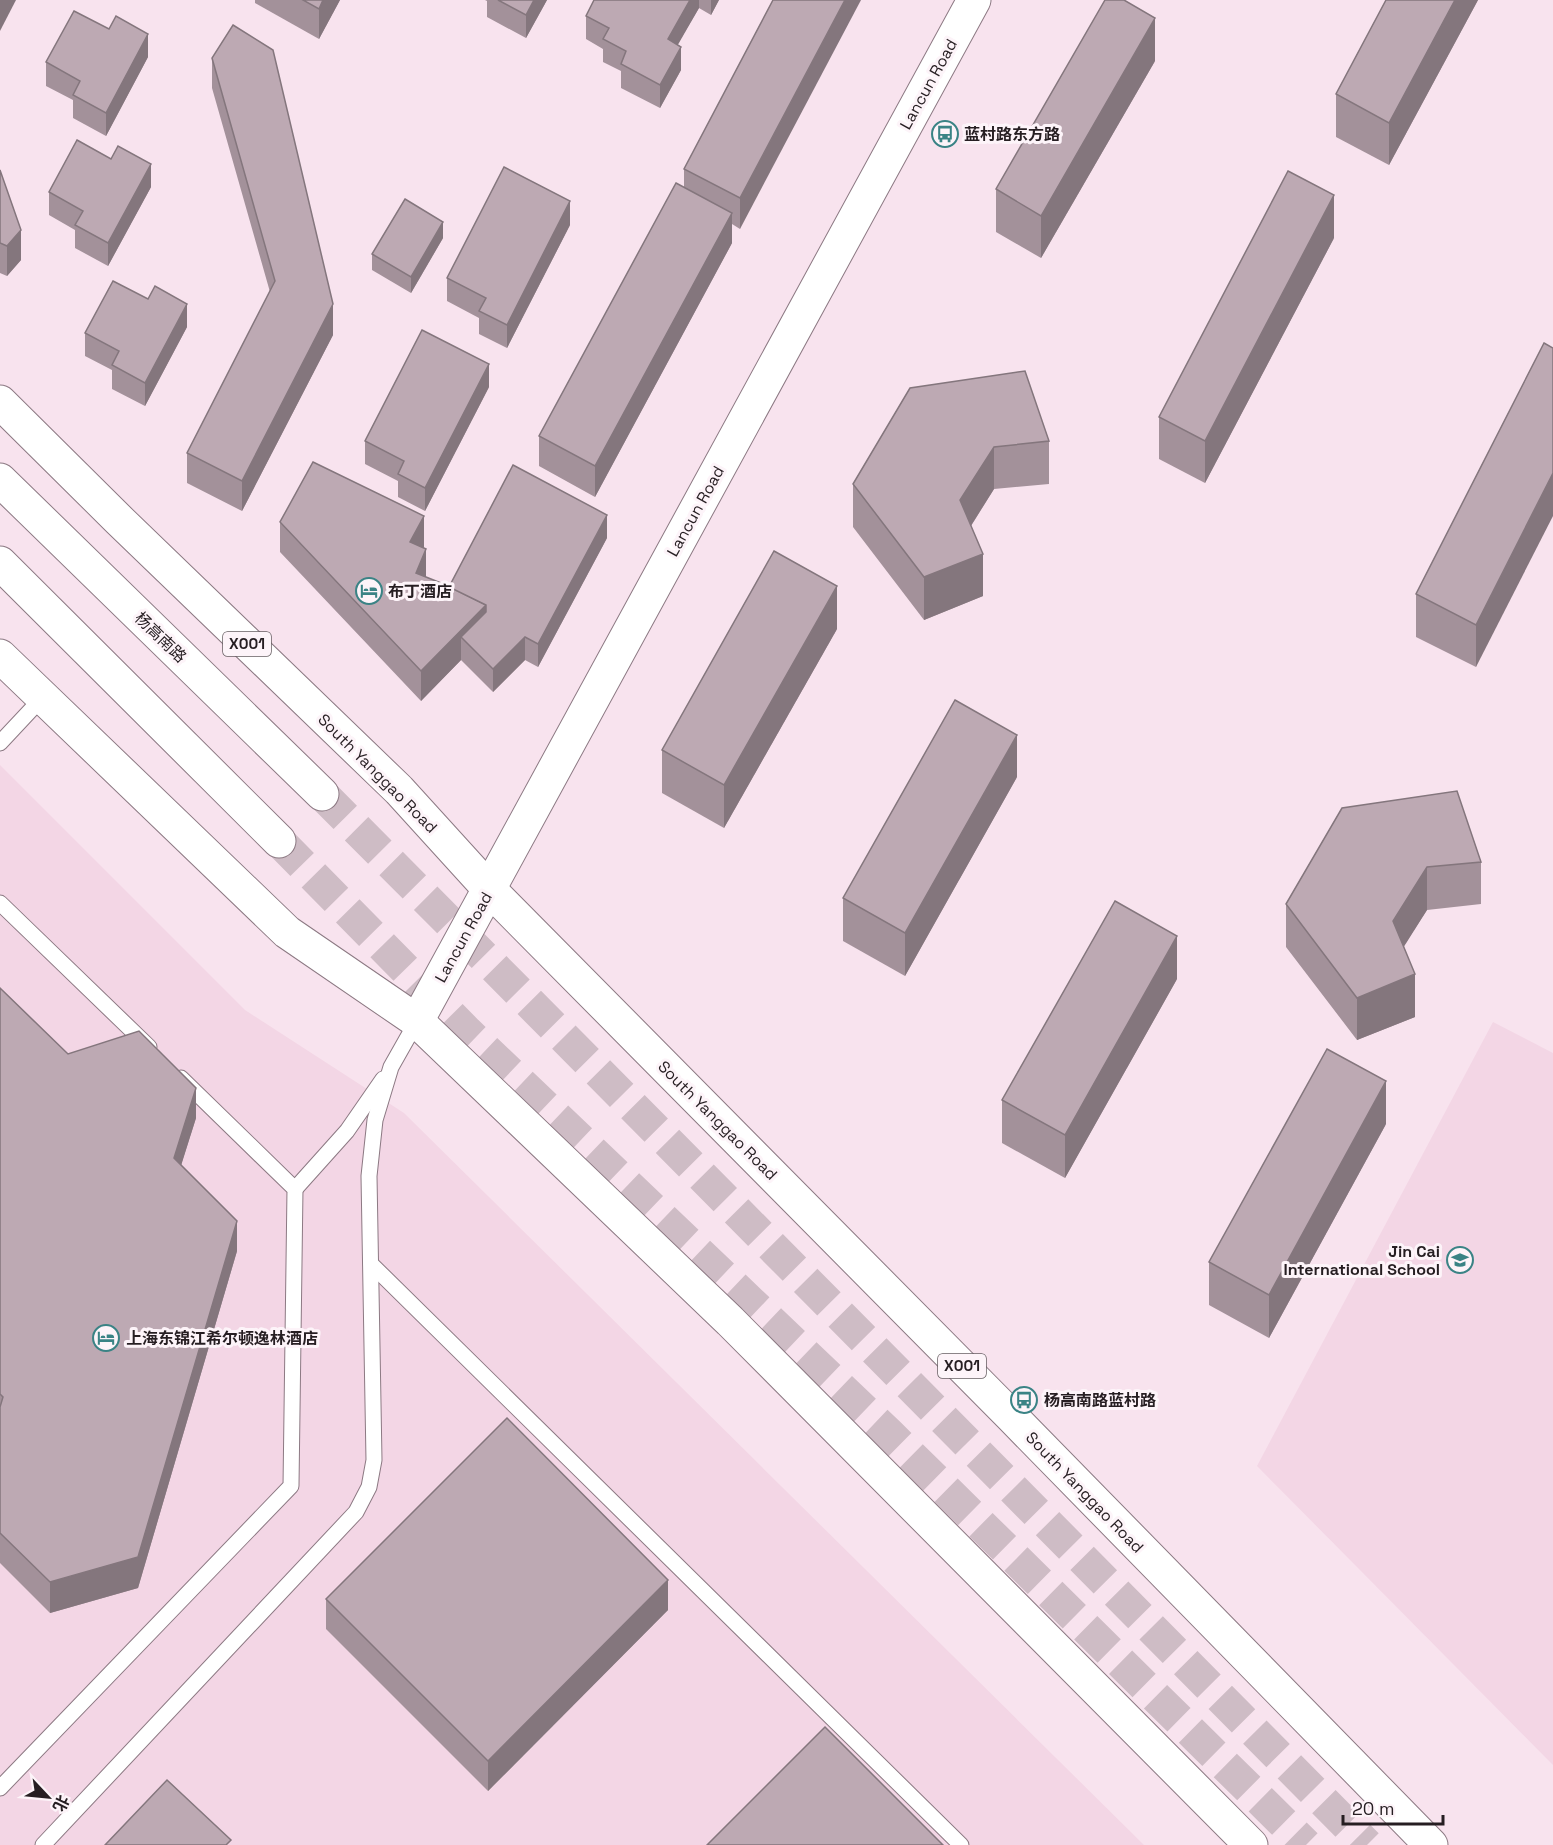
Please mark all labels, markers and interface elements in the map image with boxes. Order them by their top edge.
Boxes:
street label: Lancun Road [895,35,962,133]
bus stop icon: 蓝村路东方路 [930,119,960,149]
place label: 蓝村路东方路 [964,124,1060,145]
street label: Lancun Road [662,462,729,560]
hotel icon: 布丁酒店 [354,576,384,606]
place label: 布丁酒店 [388,581,452,602]
street label: 杨高南路 [130,608,191,667]
road number: X001 [223,632,271,656]
street label: South Yanggao Road [313,709,442,838]
street label: Lancun Road [430,888,497,986]
street label: South Yanggao Road [653,1056,782,1185]
place label: Jin Cai International School [1284,1241,1440,1280]
school or university icon: Jin Cai International School [1445,1245,1475,1275]
hotel icon: 上海东锦江希尔顿逸林酒店 [91,1323,121,1353]
place label: 上海东锦江希尔顿逸林酒店 [126,1328,318,1349]
road number: X001 [938,1354,986,1378]
bus stop icon: 杨高南路蓝村路 [1009,1385,1039,1415]
place label: 杨高南路蓝村路 [1044,1390,1156,1411]
street label: South Yanggao Road [1021,1427,1148,1557]
north arrow [18,1767,78,1827]
scale bar [1343,1788,1444,1826]
text: 北 [48,1792,74,1815]
text: 20 m [1352,1797,1395,1820]

